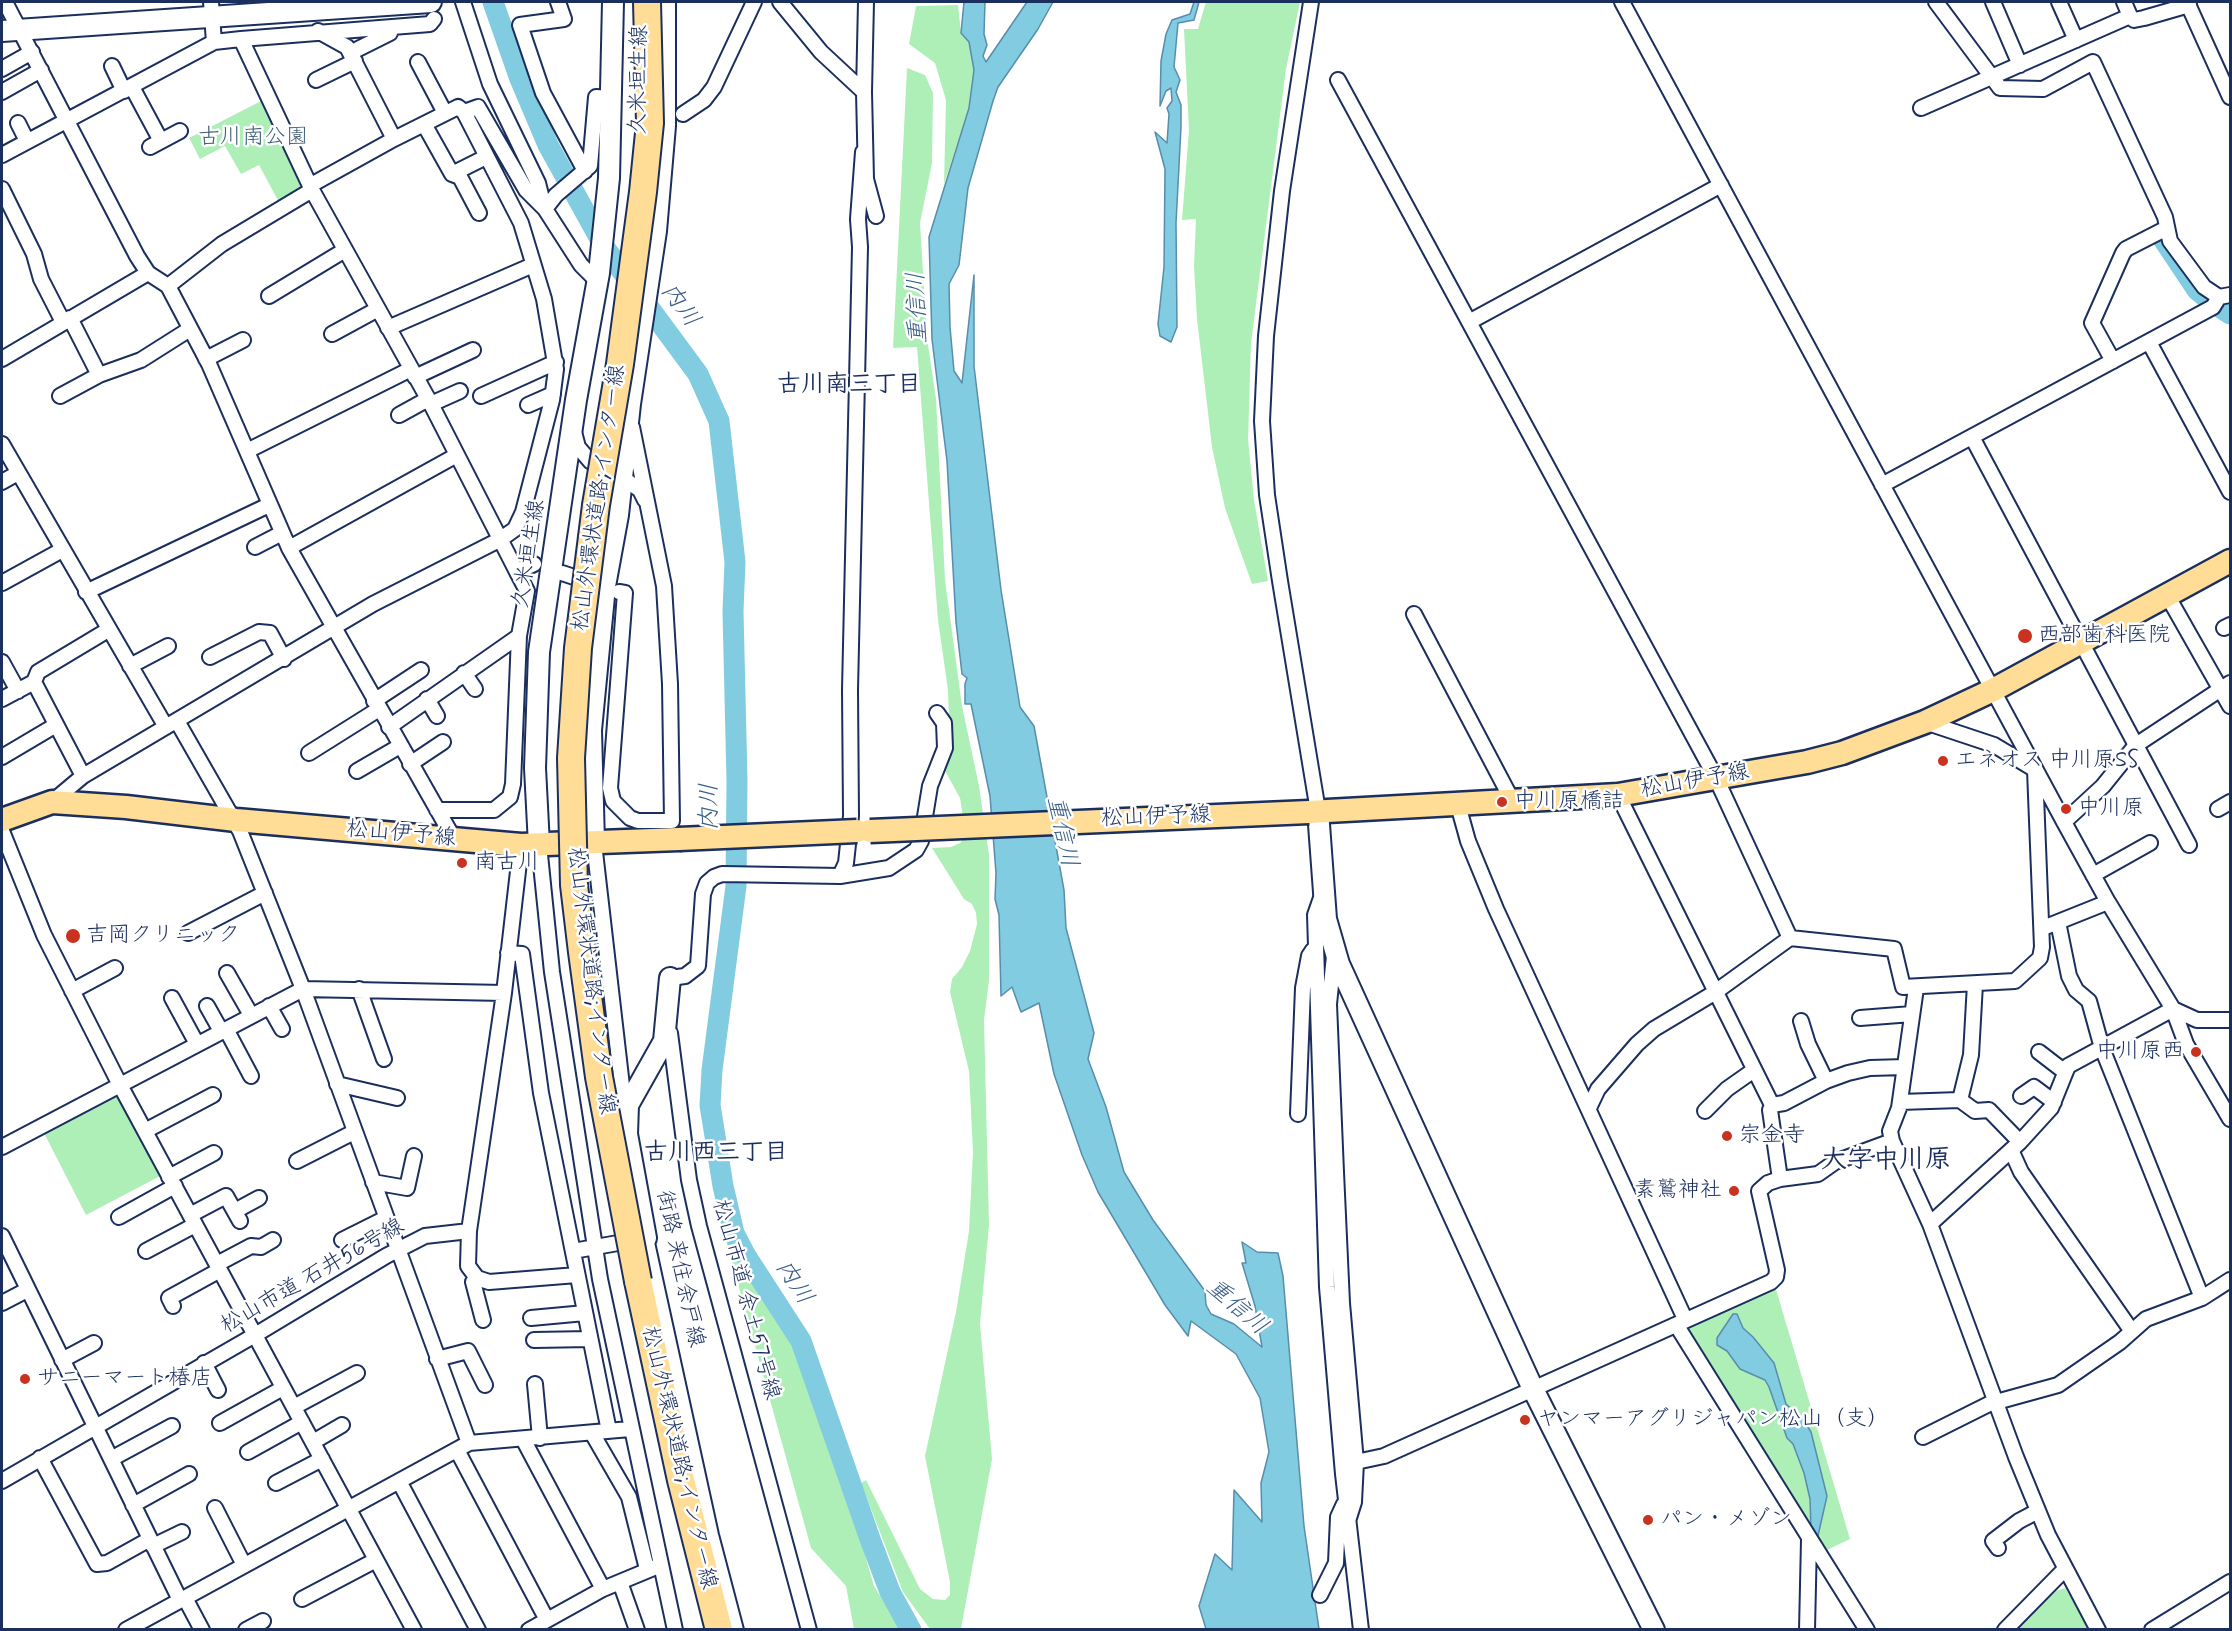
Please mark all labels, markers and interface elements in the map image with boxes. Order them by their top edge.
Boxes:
street label: 久米垣生線 [626,25,654,135]
park label: 古川南公園 [198,125,308,151]
water label: 重信川 [903,272,935,344]
water label: 内川 [653,278,705,334]
street label: 松山外環状道路;インター線 [568,363,632,633]
district label: 古川南三丁目 [777,372,921,400]
street label: 久米垣生線 [508,498,552,610]
place label: 西部歯科医院 [2038,623,2170,649]
marker: 西部歯科医院 [2016,627,2034,645]
place label: エネオス 中川原SS [1955,748,2138,774]
marker: エネオス 中川原SS [1936,754,1950,768]
street label: 松山伊予線 [1639,759,1751,805]
water label: 内川 [697,783,725,831]
place label: 中川原橋詰 [1514,789,1624,815]
water label: 重信川 [1039,794,1083,870]
marker: 中川原橋詰 [1495,795,1509,809]
place label: 中川原 [2078,796,2144,822]
marker: 中川原 [2059,802,2073,816]
street label: 松山伊予線 [1101,803,1211,833]
street label: 松山伊予線 [345,817,457,853]
street label: 松山外環状道路;インター線 [561,846,619,1116]
place label: 南古川 [474,850,540,876]
marker: 南古川 [455,856,469,870]
place label: 吉岡クリニック [86,923,240,949]
marker: 吉岡クリニック [64,927,82,945]
place label: 中川原西 [2096,1039,2184,1065]
marker: 中川原西 [2189,1045,2203,1059]
place label: 宗金寺 [1739,1123,1805,1149]
marker: 宗金寺 [1720,1129,1734,1143]
district label: 古川西三丁目 [644,1140,788,1168]
district label: 大字中川原 [1821,1146,1951,1178]
place label: 素鷲神社 [1634,1178,1722,1204]
marker: 素鷲神社 [1727,1184,1741,1198]
street label: 街路 来住余戸線 [649,1188,709,1350]
street label: 松山市道 余土57号線 [706,1197,784,1403]
street label: 松山市道 石井56号線 [217,1214,409,1340]
water label: 内川 [768,1255,818,1311]
water label: 重信川 [1199,1274,1273,1342]
street label: 松山外環状道路;インター線 [635,1324,721,1592]
place label: サニーマート椿店 [37,1366,213,1392]
marker: サニーマート椿店 [18,1372,32,1386]
place label: ヤンマーアグリジャパン松山（支） [1537,1407,1889,1433]
marker: ヤンマーアグリジャパン松山（支） [1518,1413,1532,1427]
place label: パン・メゾン [1660,1507,1792,1533]
marker: パン・メゾン [1641,1513,1655,1527]

